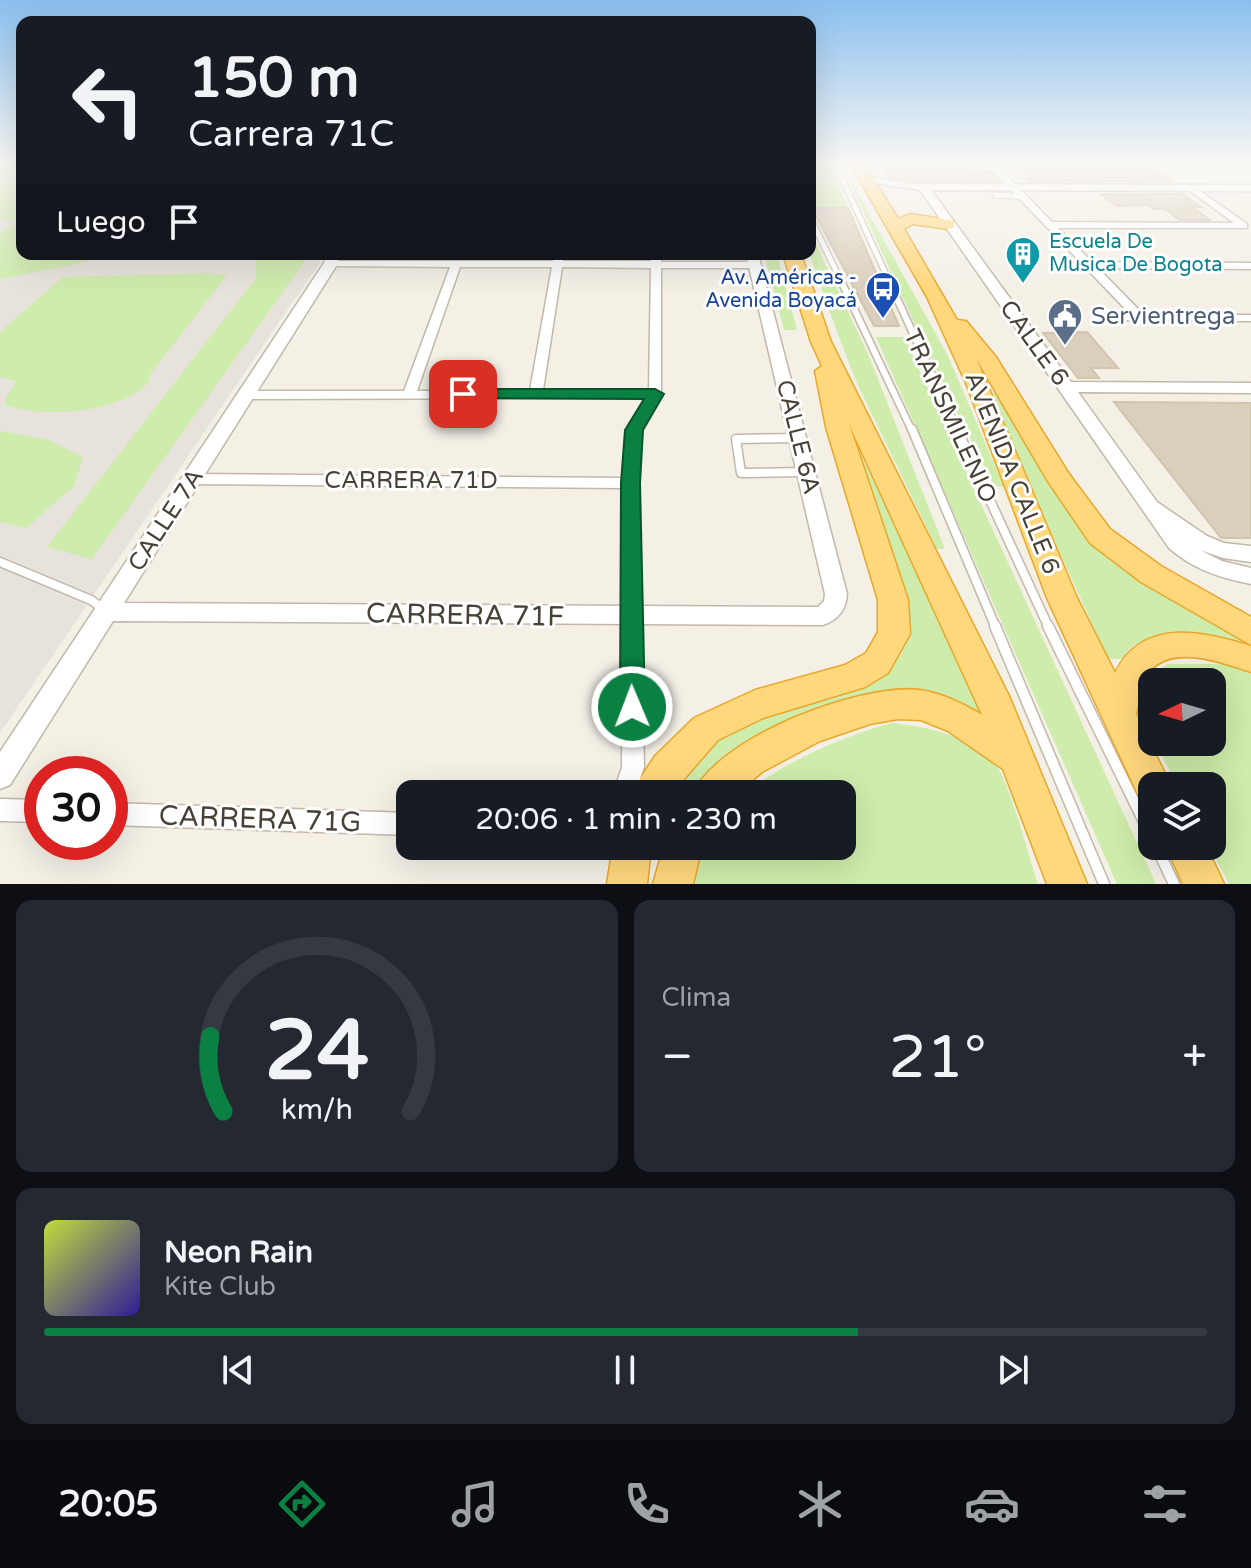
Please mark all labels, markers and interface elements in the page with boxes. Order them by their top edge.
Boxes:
text: 150 m [188,45,359,112]
icon: left [56,48,160,152]
text: Carrera 71C [188,113,394,156]
icon: arrive [162,200,206,244]
text: Luego [56,204,146,241]
place label: Escuela De Musica De Bogota [1049,230,1223,277]
building icon: Escuela De Musica De Bogota [1004,235,1042,285]
place label: Av. Américas - Avenida Boyacá [705,266,857,313]
bus stop icon: Av. Américas - Avenida Boyacá [864,270,902,320]
street label: CALLE 6 [993,294,1075,392]
public building icon: Servientrega [1046,297,1084,347]
place label: Servientrega [1091,302,1235,331]
street label: TRANSMILENIO [897,324,1003,508]
pin [429,360,497,428]
street label: AVENIDA CALLE 6 [958,368,1066,578]
icon: arrive [441,372,485,416]
street label: CALLE 6A [770,377,826,497]
street label: CALLE 7A [122,463,210,577]
street label: CARRERA 71D [324,466,498,495]
street label: CARRERA 71F [366,596,564,634]
position arrow [590,665,674,749]
north arrow [1138,668,1226,756]
map controls [1138,668,1226,860]
speed limit sign: 30 [24,756,128,860]
button: layers [1138,772,1226,860]
street label: CARRERA 71G [158,798,362,840]
text: 20:06 · 1 min · 230 m [475,801,777,838]
text: Clima [662,982,731,1013]
text: 24 [265,1002,369,1102]
text: 21° [889,1022,987,1094]
text: − [662,1031,693,1084]
text: + [1182,1031,1207,1084]
text: km/h [281,1093,353,1127]
text: Neon Rain [164,1234,313,1271]
text: Kite Club [164,1271,276,1302]
icon: previous [216,1348,260,1392]
icon: pause [603,1348,647,1392]
icon: next [991,1348,1035,1392]
icon: directions [274,1476,330,1532]
icon: music [447,1476,503,1532]
icon: phone [619,1476,675,1532]
icon: climate [792,1476,848,1532]
icon: car [964,1476,1020,1532]
icon: filters [1137,1476,1193,1532]
text: 20:05 [58,1483,158,1526]

